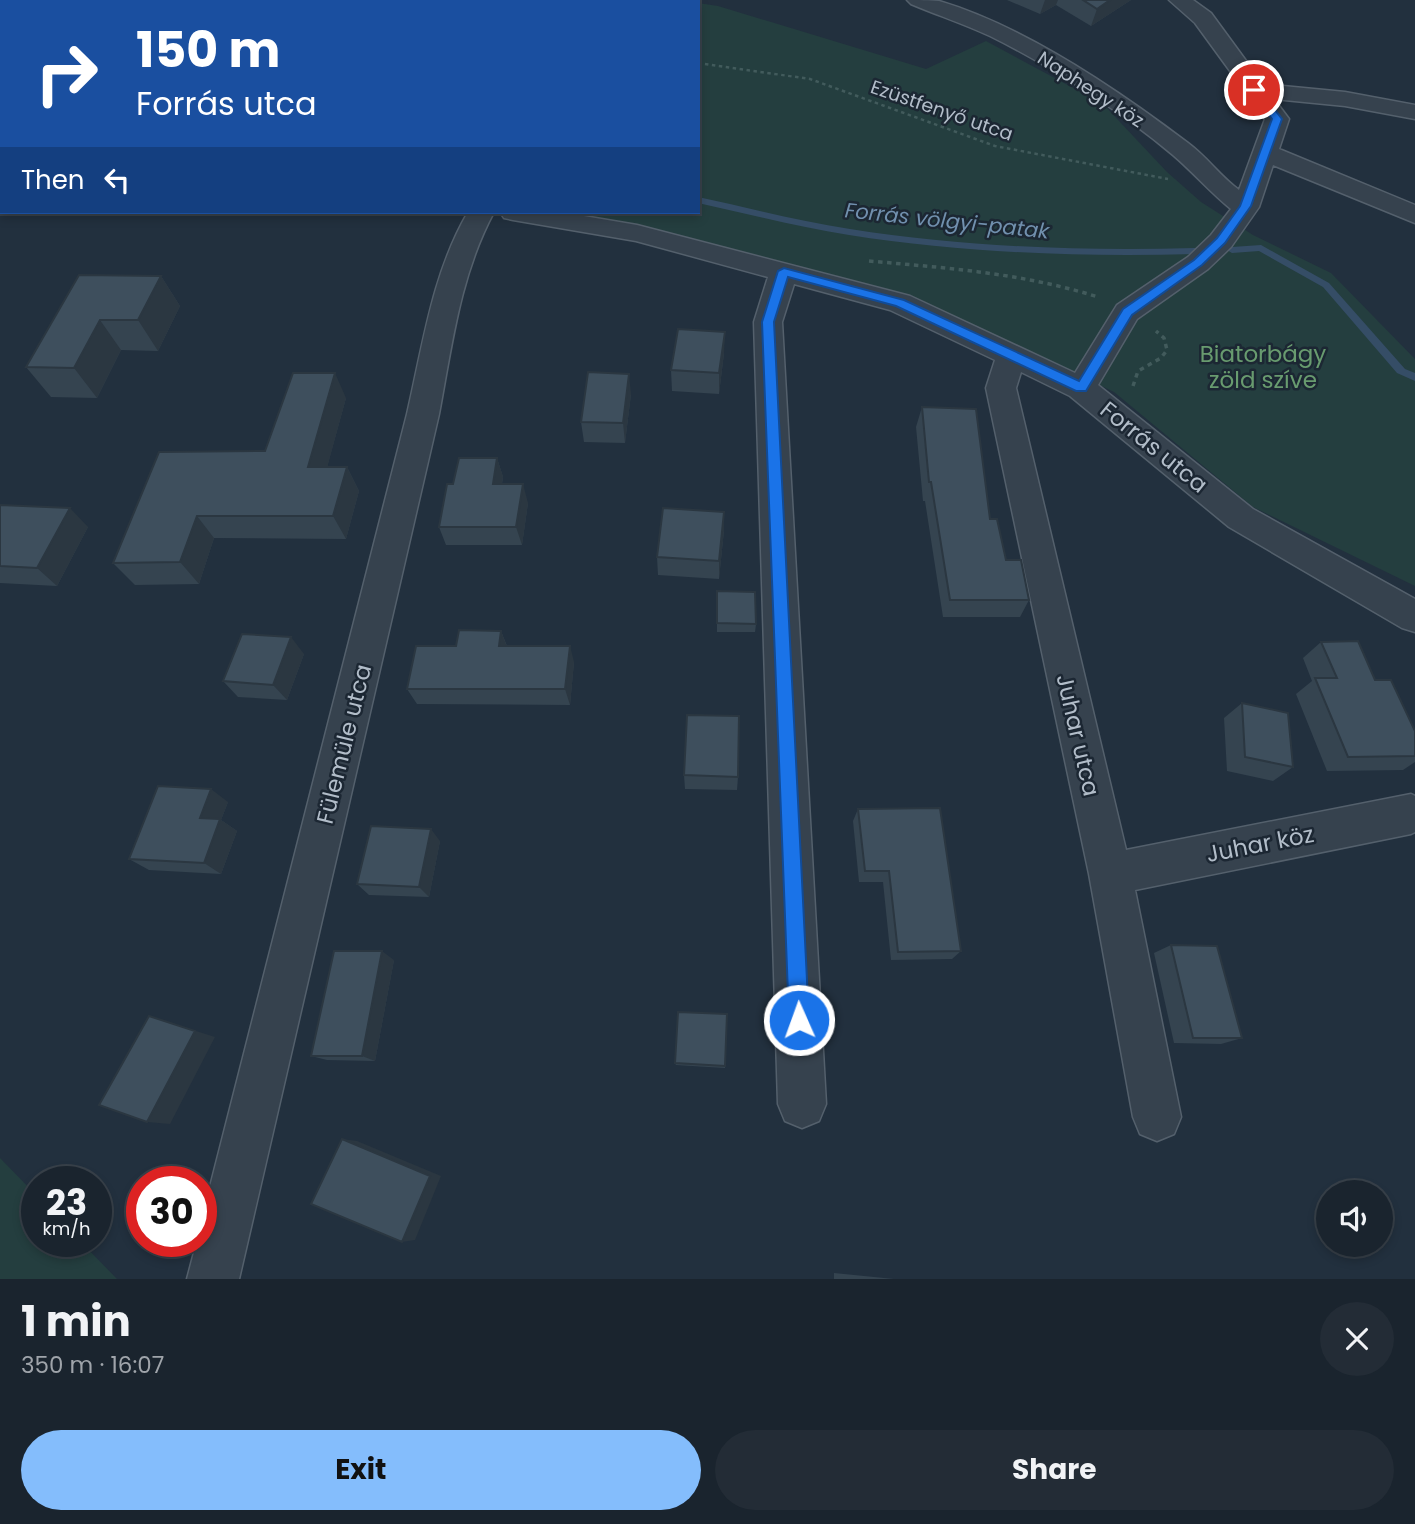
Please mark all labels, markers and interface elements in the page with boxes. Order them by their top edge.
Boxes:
text: 150 m [136,16,281,84]
icon: right [21,28,112,119]
street label: Naphegy köz [1032,45,1149,134]
pin [1224,60,1284,120]
icon: arrive [1235,71,1273,109]
street label: Ezüstfenyő utca [867,73,1017,147]
text: Forrás utca [136,81,317,126]
icon: left [98,161,136,199]
text: Then [21,162,84,198]
water label: Forrás völgyi-patak [843,195,1052,246]
park label: Biatorbágy zöld szíve [1200,338,1326,396]
street label: Forrás utca [1094,394,1214,500]
street label: Fülemüle utca [309,661,379,827]
street label: Juhar utca [1048,671,1108,799]
street label: Juhar köz [1203,818,1317,870]
position arrow [762,983,836,1057]
speed limit sign: 30 [126,1166,217,1257]
text: 23 [46,1178,87,1227]
map controls [1316,1180,1393,1257]
button: sound [1316,1180,1393,1257]
text: km/h [43,1216,90,1241]
text: 1 min [21,1292,131,1351]
button: close [1320,1302,1394,1376]
text: 350 m · 16:07 [21,1349,164,1381]
button: Exit [21,1430,701,1510]
button: Share [715,1430,1394,1510]

